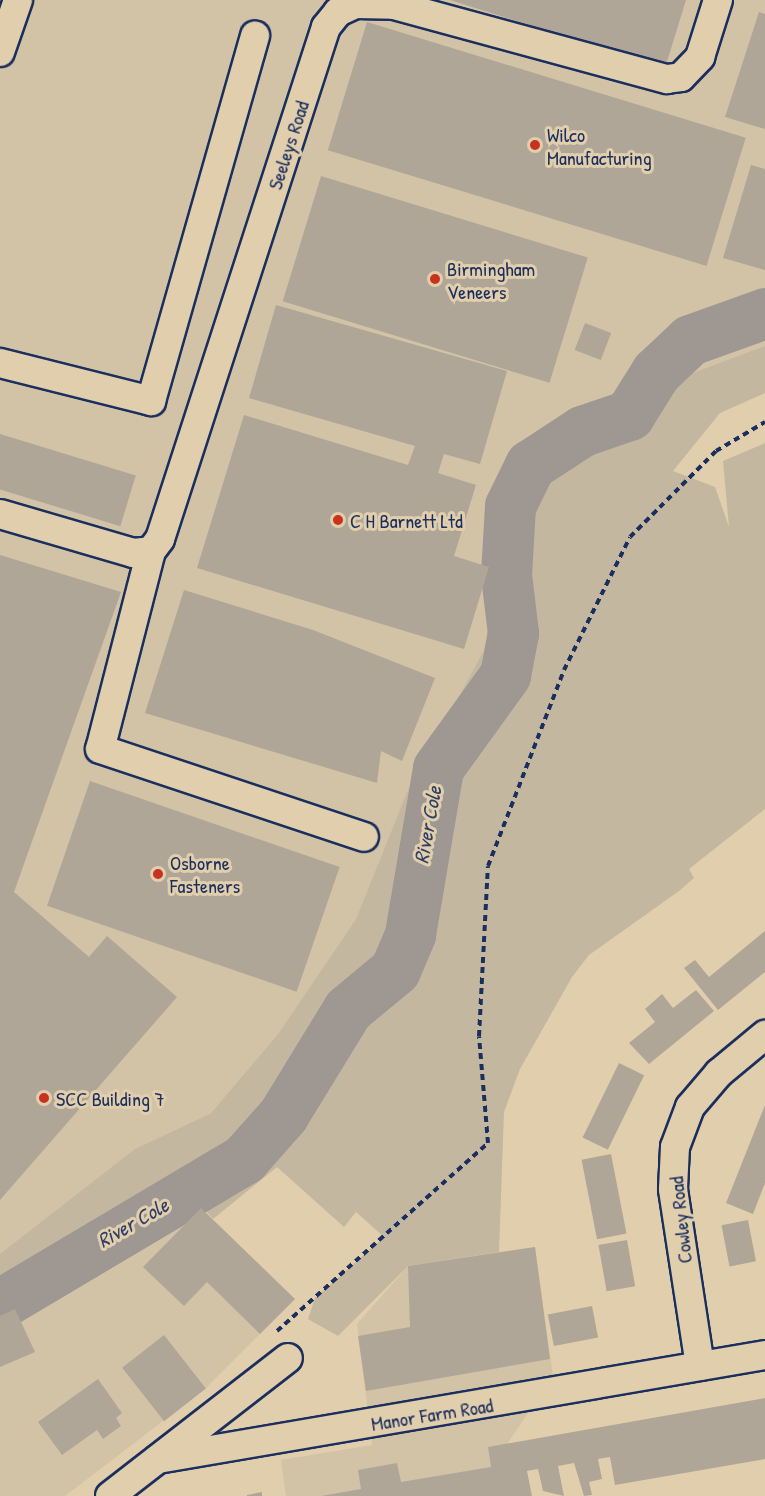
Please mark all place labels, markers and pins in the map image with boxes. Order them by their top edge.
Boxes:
place label: Wilco Manufacturing [547,122,652,169]
marker: Wilco Manufacturing [528,138,542,152]
place label: Birmingham Veneers [447,256,535,303]
marker: Birmingham Veneers [428,272,442,286]
place label: C H Barnett Ltd [350,508,463,532]
marker: C H Barnett Ltd [331,513,345,527]
place label: Osborne Fasteners [170,850,240,897]
marker: Osborne Fasteners [151,867,165,881]
place label: SCC Building 7 [56,1086,164,1110]
marker: SCC Building 7 [37,1091,51,1105]

